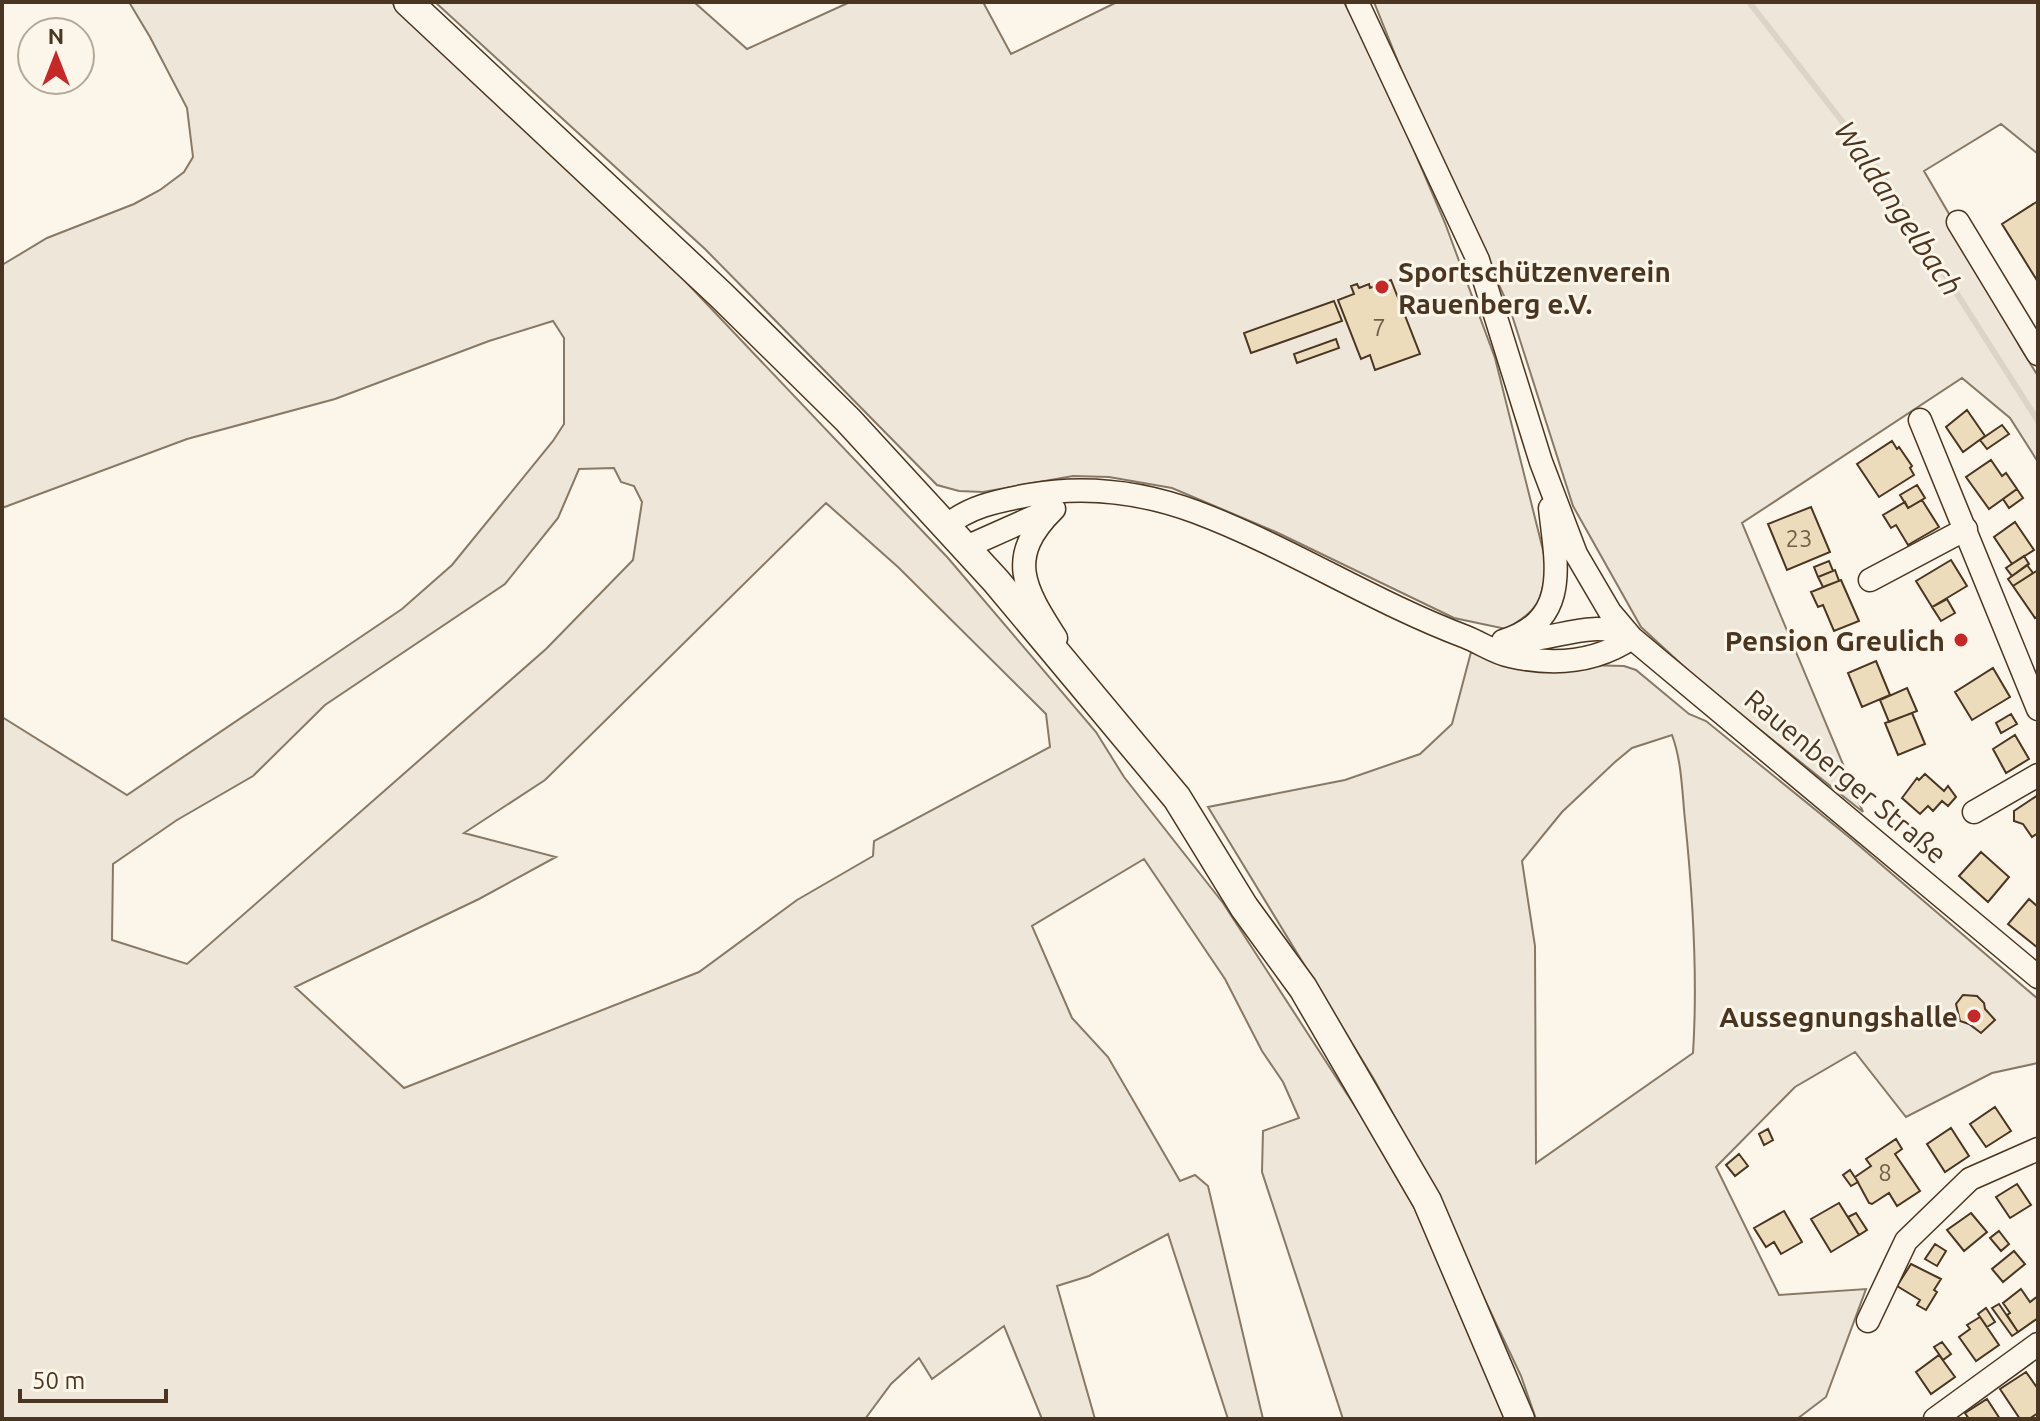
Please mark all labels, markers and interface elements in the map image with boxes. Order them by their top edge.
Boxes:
north arrow [16,16,96,96]
text: N [48,23,64,48]
water label: Waldangelbach [1828,114,1970,302]
place label: Sportschützenverein Rauenberg e.V. [1398,256,1671,319]
marker: Sportschützenverein Rauenberg e.V. [1373,278,1391,296]
house number: 7 [1372,314,1386,341]
house number: 23 [1785,525,1813,552]
place label: Pension Greulich [1725,625,1945,656]
marker: Pension Greulich [1952,631,1970,649]
street label: Rauenberger Straße [1739,683,1953,869]
place label: Aussegnungshalle [1719,1001,1958,1032]
marker: Aussegnungshalle [1965,1007,1983,1025]
house number: 8 [1878,1159,1892,1186]
scale bar [20,1353,166,1403]
text: 50 m [32,1367,85,1394]

